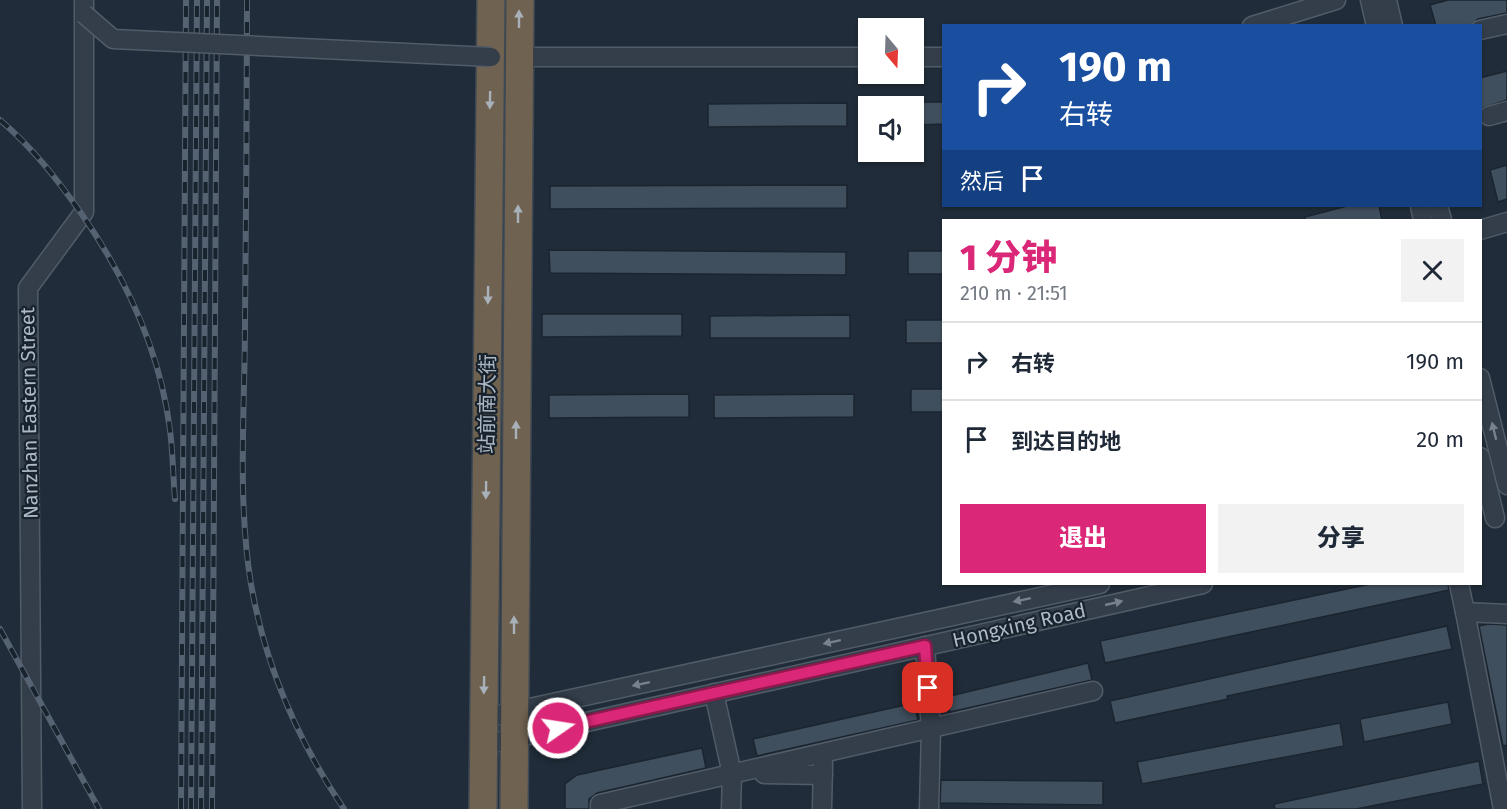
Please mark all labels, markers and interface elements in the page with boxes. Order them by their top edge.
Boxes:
one-way arrow [514,9,524,28]
north arrow [858,18,924,84]
map controls [858,18,924,162]
text: 190 m [1059,42,1172,92]
icon: right [960,48,1038,126]
one-way arrow [485,91,495,110]
button: sound [858,96,924,162]
text: 右转 [1059,99,1113,131]
icon: arrive [1016,162,1049,195]
text: 然后 [960,168,1004,195]
one-way arrow [513,204,523,223]
text: 1 分钟 [960,236,1057,280]
button: close [1401,239,1464,302]
text: 210 m · 21:51 [960,281,1068,305]
one-way arrow [483,286,493,305]
street label: Nanzhan Eastern Street [15,306,43,519]
icon: right [960,345,993,378]
text: 190 m [1406,348,1464,375]
text: 右转 [1011,350,1055,377]
street label: 站前南大街 [474,354,500,454]
one-way arrow [511,420,521,439]
one-way arrow [1488,422,1498,441]
icon: arrive [960,423,993,456]
text: 20 m [1416,426,1464,453]
text: 到达目的地 [1011,428,1121,455]
one-way arrow [481,481,491,500]
button: 退出 [960,504,1206,573]
button: 分享 [1218,504,1464,573]
one-way arrow [1013,596,1031,606]
street label: Hongxing Road [950,598,1088,652]
one-way arrow [1105,598,1124,608]
one-way arrow [510,615,519,634]
one-way arrow [822,638,841,647]
pin [902,662,953,713]
icon: arrive [911,671,944,704]
one-way arrow [479,676,489,695]
one-way arrow [631,680,650,689]
position arrow [526,696,590,760]

